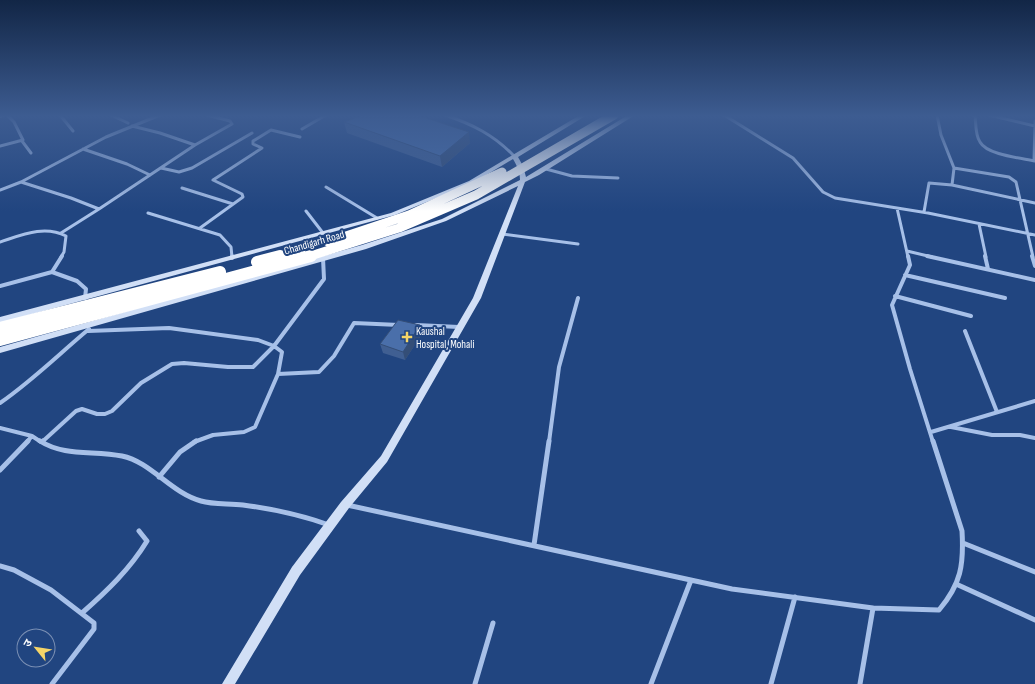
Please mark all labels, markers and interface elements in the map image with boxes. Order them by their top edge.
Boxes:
street label: Chandigarh Road [283,228,346,257]
place label: Kaushal Hospital, Mohali [416,325,475,351]
marker: Kaushal Hospital, Mohali [401,331,413,343]
north arrow [16,628,56,668]
text: उ [21,637,35,649]

